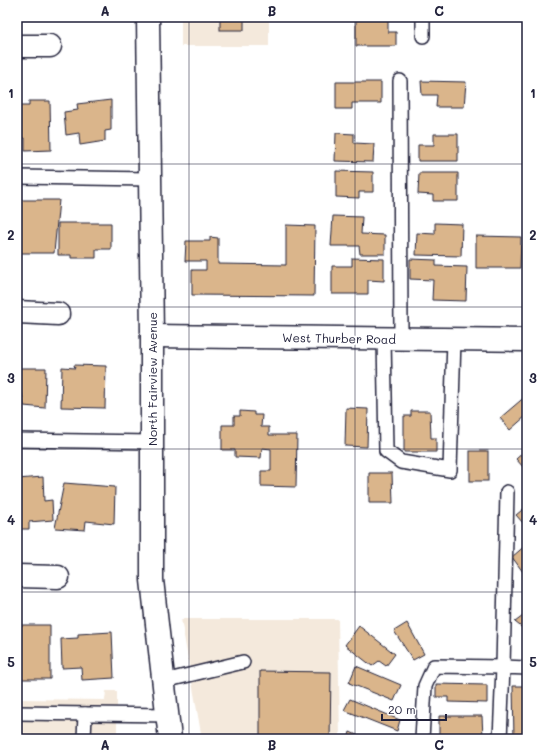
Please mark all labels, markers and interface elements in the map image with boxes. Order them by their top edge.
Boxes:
text: A [100,2,110,19]
text: B [268,2,277,19]
text: C [434,2,444,19]
text: 1 [8,84,14,101]
text: 1 [530,84,536,101]
text: 2 [7,226,15,243]
text: 2 [529,226,537,243]
street label: North Fairview Avenue [144,312,160,446]
street label: West Thurber Road [282,329,396,347]
text: 3 [7,369,15,386]
text: 3 [529,369,537,386]
text: 4 [7,511,15,528]
text: 4 [529,511,537,528]
text: 5 [7,653,15,670]
text: 5 [529,653,537,670]
scale bar [382,696,446,722]
text: 20 m [388,701,416,717]
text: A [100,736,110,753]
text: B [268,736,277,753]
text: C [434,736,444,753]

